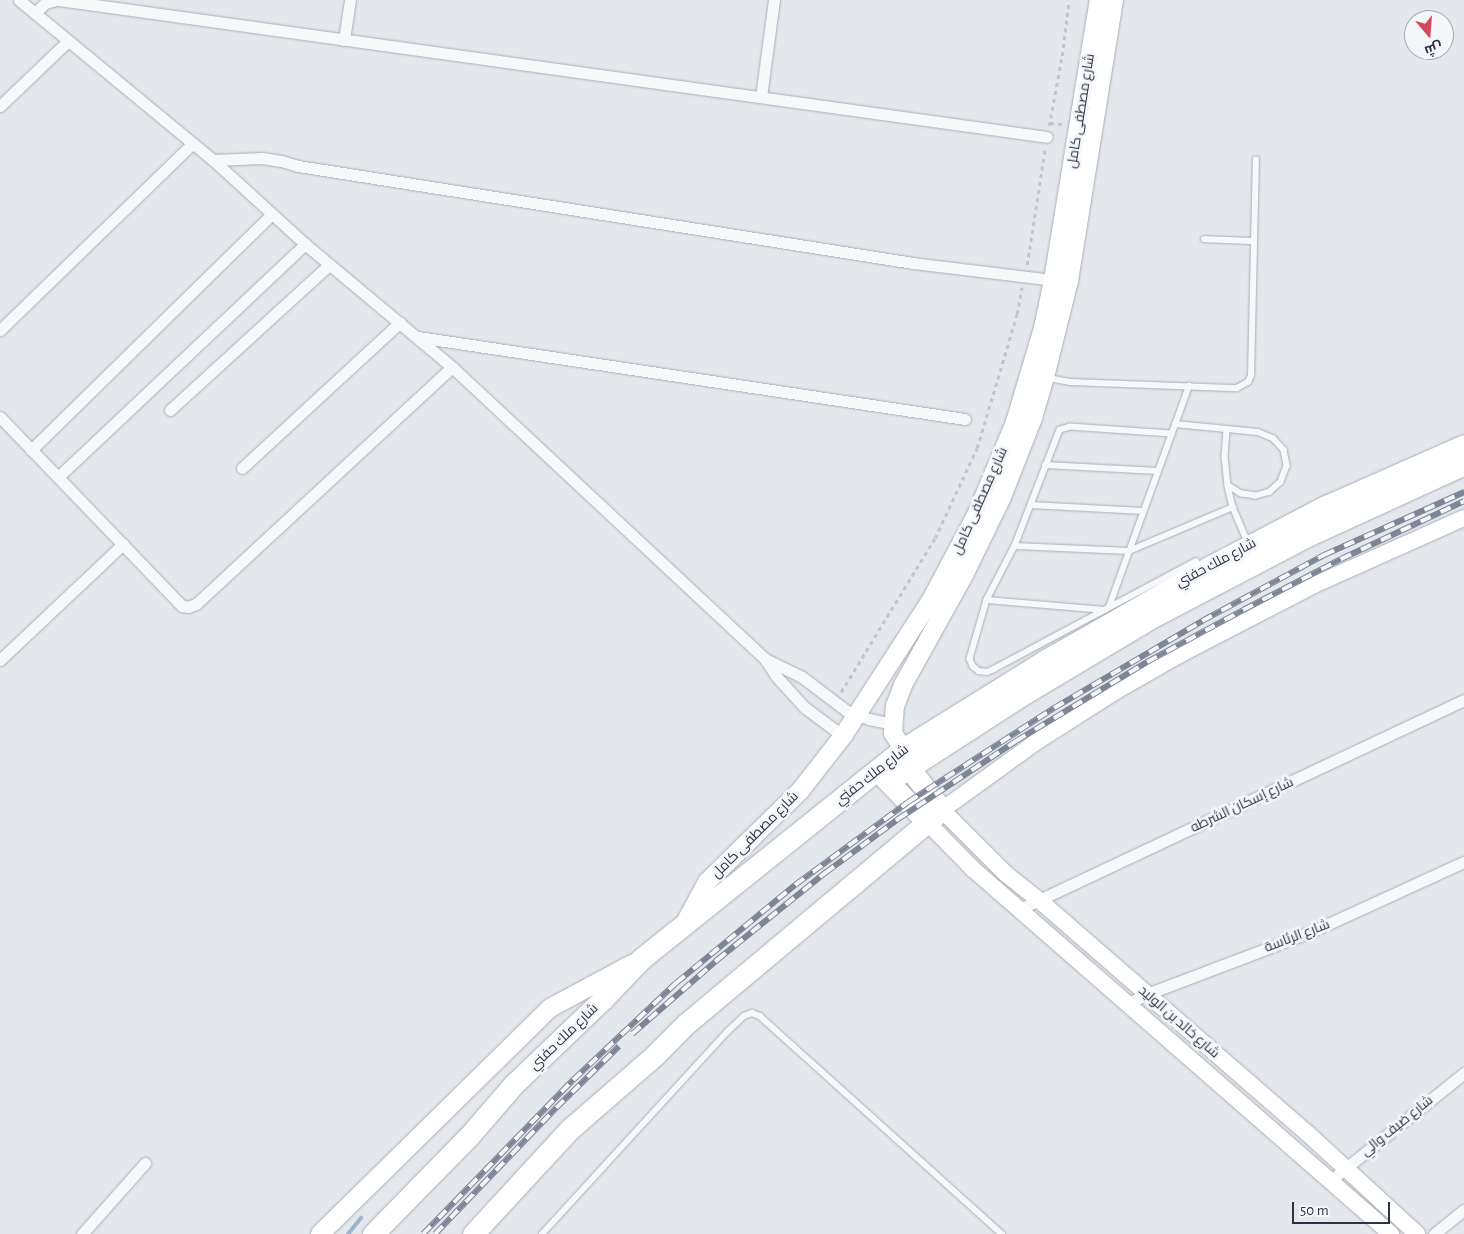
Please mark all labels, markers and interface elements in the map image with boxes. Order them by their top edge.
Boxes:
north arrow [1404,10,1454,60]
text: ش [1423,39,1444,58]
street label: شارع مصطفى كامل [1064,52,1098,170]
street label: شارع مصطفى كامل [949,445,1011,557]
street label: شارع ملك حفني [1173,535,1259,591]
street label: شارع ملك حفني [832,741,912,809]
street label: شارع إسكان الشرطه [1188,774,1296,836]
street label: شارع مصطفى كامل [708,788,802,882]
street label: شارع الرئاسة [1262,916,1332,956]
street label: شارع خالد بن الوليد [1135,982,1223,1062]
street label: شارع ملك حفني [526,1000,602,1074]
street label: شارع ضيف والي [1358,1092,1436,1160]
scale bar [1294,1192,1392,1224]
text: 50 m [1300,1203,1329,1218]

